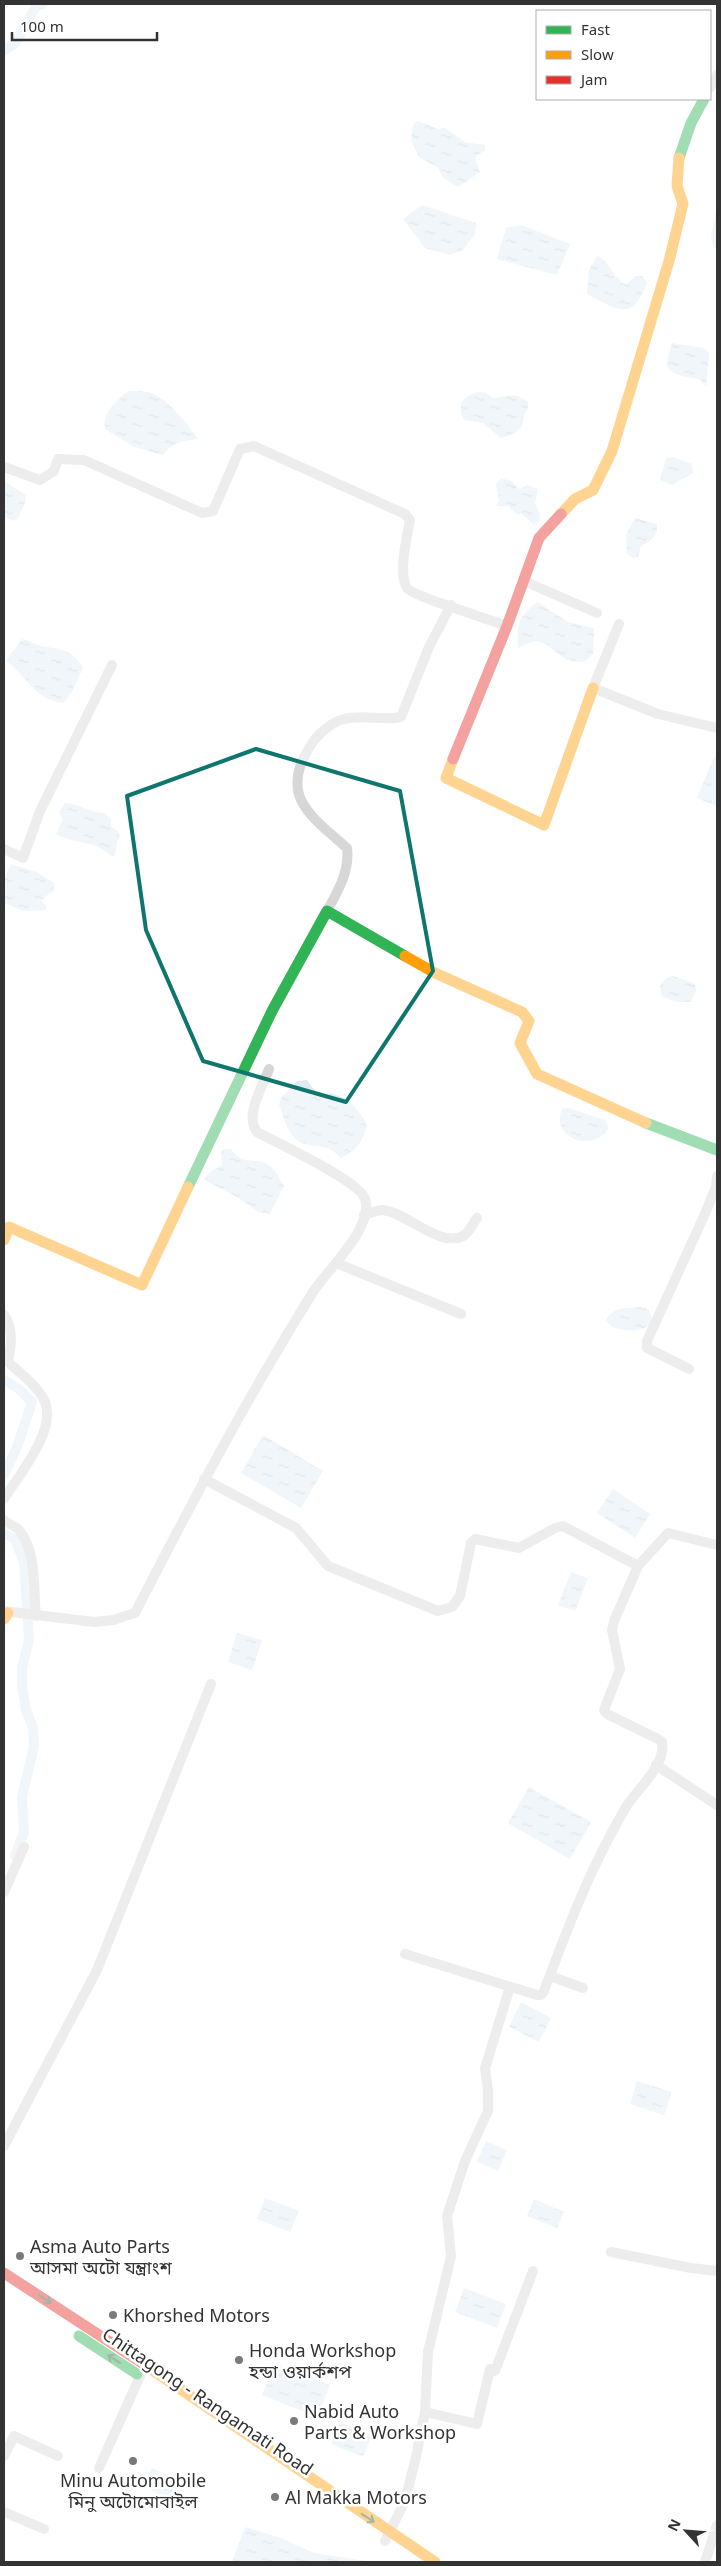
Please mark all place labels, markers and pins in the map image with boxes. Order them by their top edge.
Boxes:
place label: Asma Auto Parts আসমা অটো যন্ত্রাংশ [29,2234,172,2279]
marker: Asma Auto Parts আসমা অটো যন্ত্রাংশ [14,2250,26,2262]
place label: Khorshed Motors [123,2303,270,2327]
marker: Khorshed Motors [107,2309,119,2321]
place label: Honda Workshop হন্ডা ওয়ার্কশপ [248,2338,396,2383]
marker: Honda Workshop হন্ডা ওয়ার্কশপ [233,2354,245,2366]
place label: Nabid Auto Parts & Workshop [304,2399,456,2444]
marker: Nabid Auto Parts & Workshop [288,2415,300,2427]
marker: Minu Automobile মিনু অটোমোবাইল [127,2455,139,2467]
place label: Minu Automobile মিনু অটোমোবাইল [60,2468,206,2513]
place label: Al Makka Motors [285,2485,427,2509]
marker: Al Makka Motors [269,2491,281,2503]

